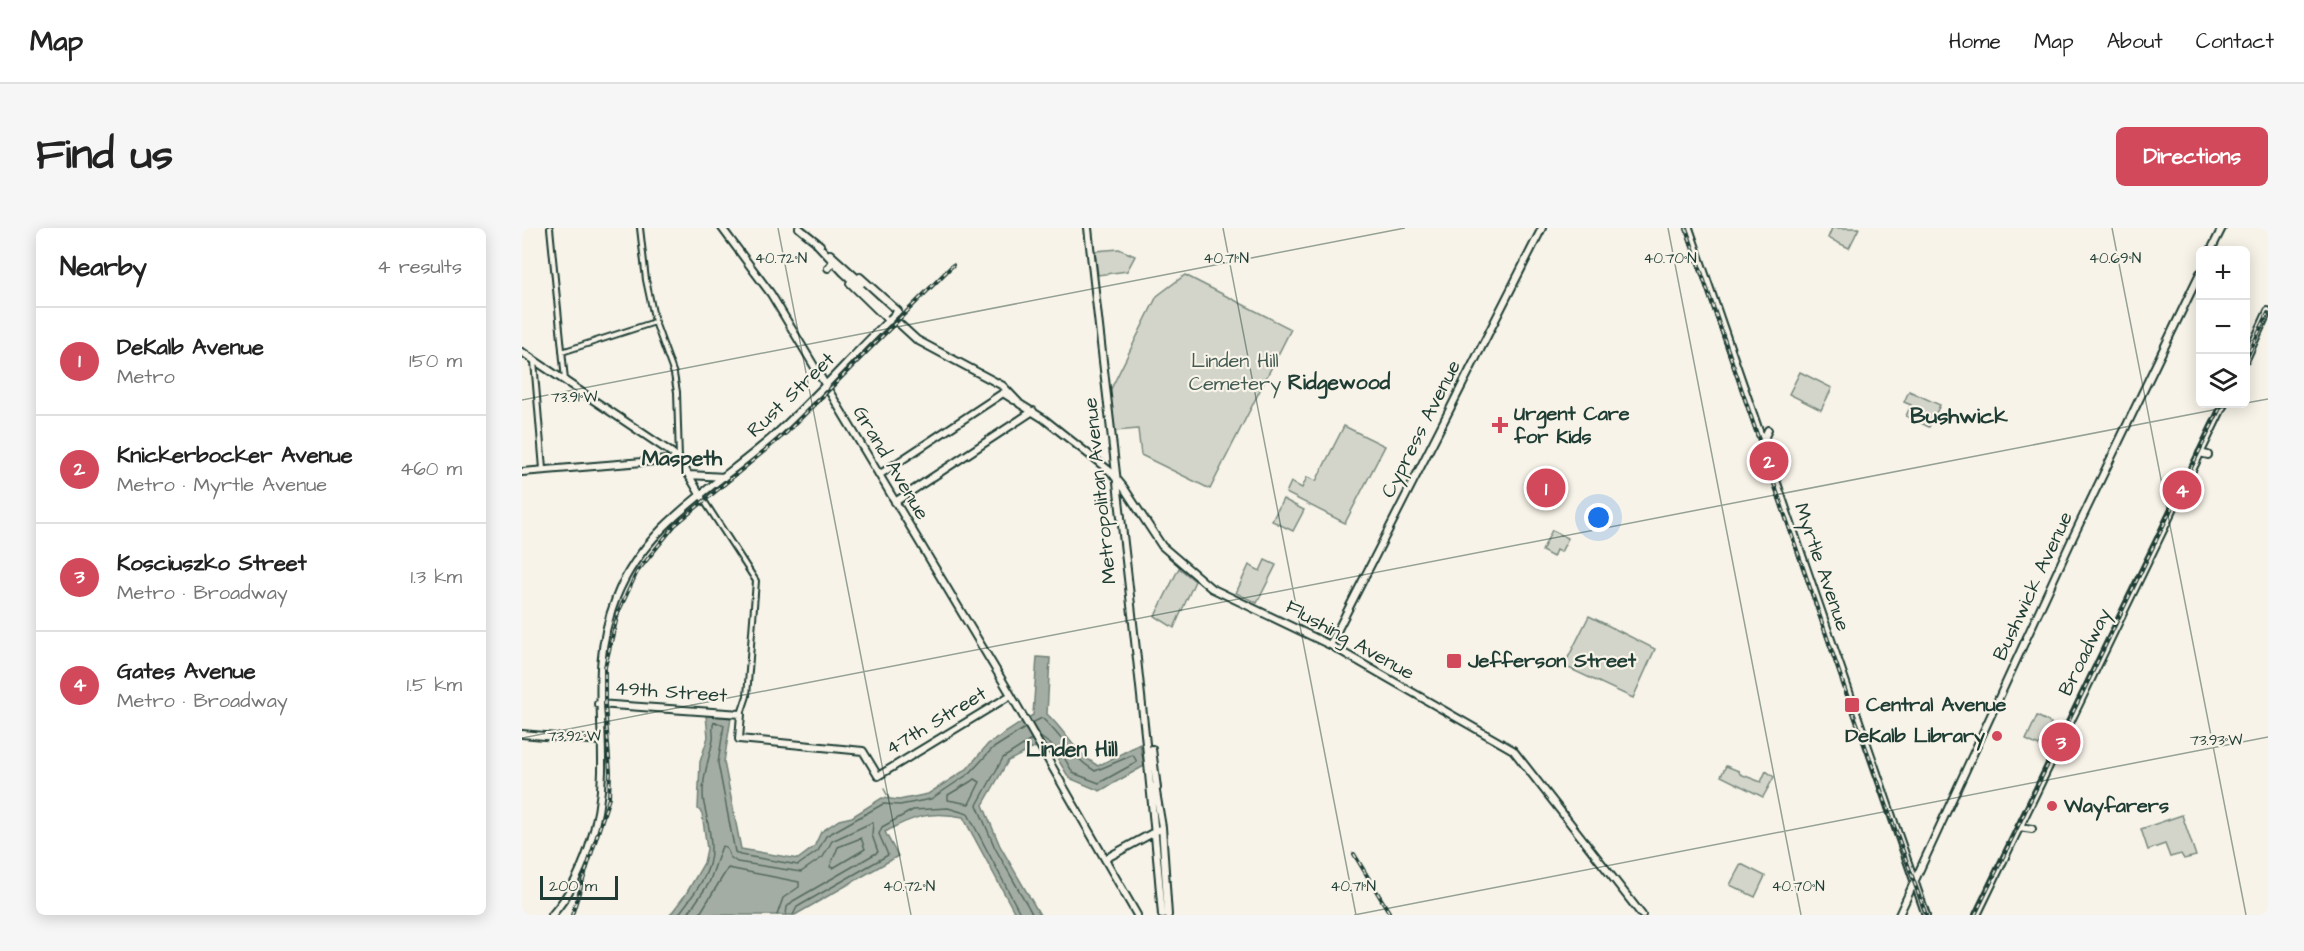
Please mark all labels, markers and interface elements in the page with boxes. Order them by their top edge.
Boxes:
text: Map [30,22,83,61]
text: Home [1949,27,2001,56]
text: Map [2034,27,2074,56]
text: About [2107,27,2163,56]
text: Contact [2196,27,2274,56]
text: Find us [36,127,173,185]
button: Directions [2116,127,2268,186]
map controls [2196,246,2250,408]
button: + [2196,246,2250,300]
text: 40.72°N [755,248,807,269]
text: 40.71°N [1203,248,1249,269]
text: 40.70°N [1643,248,1697,269]
text: 40.69°N [2089,248,2141,269]
text: Nearby [60,249,147,285]
text: 4 results [377,253,462,281]
button: − [2196,300,2250,354]
text: DeKalb Avenue [117,332,264,363]
street label: Rust Street [741,346,841,444]
text: 1 [78,347,81,375]
text: 150 m [409,347,462,375]
park label: Linden Hill Cemetery [1189,347,1281,399]
button: layers [2196,354,2250,408]
street label: Cypress Avenue [1374,355,1469,503]
text: Metro [117,363,175,391]
district label: Ridgewood [1288,368,1390,399]
text: 73.91°W [551,387,597,408]
street label: Metropolitan Avenue [1076,396,1124,586]
place label: Urgent Care for Kids [1513,400,1630,451]
street label: Grand Avenue [846,401,936,525]
district label: Bushwick [1910,401,2008,432]
marker: Urgent Care for Kids [1491,416,1509,434]
pin: 2 [1750,438,1788,484]
text: Knickerbocker Avenue [117,440,353,471]
district label: Maspeth [642,444,723,474]
text: 2 [74,455,85,483]
text: 460 m [400,455,462,483]
pin: 1 [1526,466,1566,510]
pin: 4 [2162,468,2202,512]
text: Metro · Myrtle Avenue [117,471,327,499]
street label: Myrtle Avenue [1786,499,1857,635]
your location [1584,503,1613,532]
street label: Bushwick Avenue [1986,507,2080,665]
text: Kosciuszko Street [117,548,307,579]
text: 3 [74,563,85,591]
text: 1.3 km [411,563,462,591]
text: Metro · Broadway [117,579,288,607]
street label: Flushing Avenue [1280,593,1420,688]
street label: Broadway [2052,603,2119,701]
place label: Jefferson Street [1467,647,1637,675]
marker: Jefferson Street [1445,652,1463,670]
text: Gates Avenue [117,656,256,687]
text: 4 [73,671,86,699]
text: 1.5 km [407,671,462,699]
street label: 49th Street [614,674,728,710]
street label: 47th Street [880,680,992,762]
text: Metro · Broadway [117,687,288,715]
place label: Central Avenue [1866,691,2007,719]
marker: Central Avenue [1843,696,1861,714]
pin: 3 [2042,720,2080,764]
place label: DeKalb Library [1845,722,1985,751]
text: 73.92°W [547,726,601,747]
marker: DeKalb Library [1990,729,2004,743]
text: 73.93°W [2190,730,2242,751]
district label: Linden Hill [1026,735,1119,764]
place label: Wayfarers [2063,792,2169,821]
marker: Wayfarers [2045,799,2059,813]
scale bar [540,873,618,900]
text: 200 m [549,875,597,897]
text: 40.72°N [883,876,935,897]
text: 40.71°N [1330,876,1376,897]
text: 40.70°N [1771,876,1825,897]

